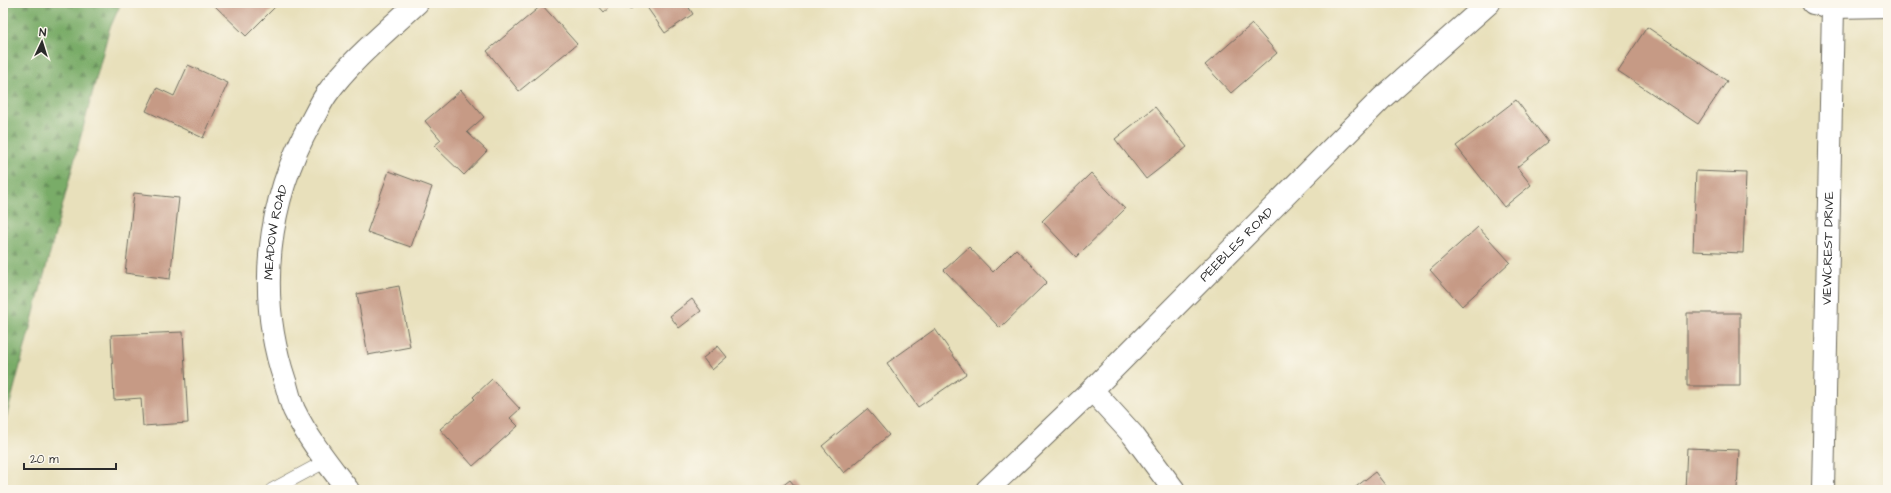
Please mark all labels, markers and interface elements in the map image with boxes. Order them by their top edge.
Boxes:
north arrow [22,22,62,62]
text: N [39,25,47,40]
street label: MEADOW ROAD [260,182,293,280]
street label: VIEWCREST DRIVE [1818,191,1838,305]
street label: PEEBLES ROAD [1196,203,1278,286]
scale bar [24,445,116,471]
text: 20 m [30,451,59,468]

